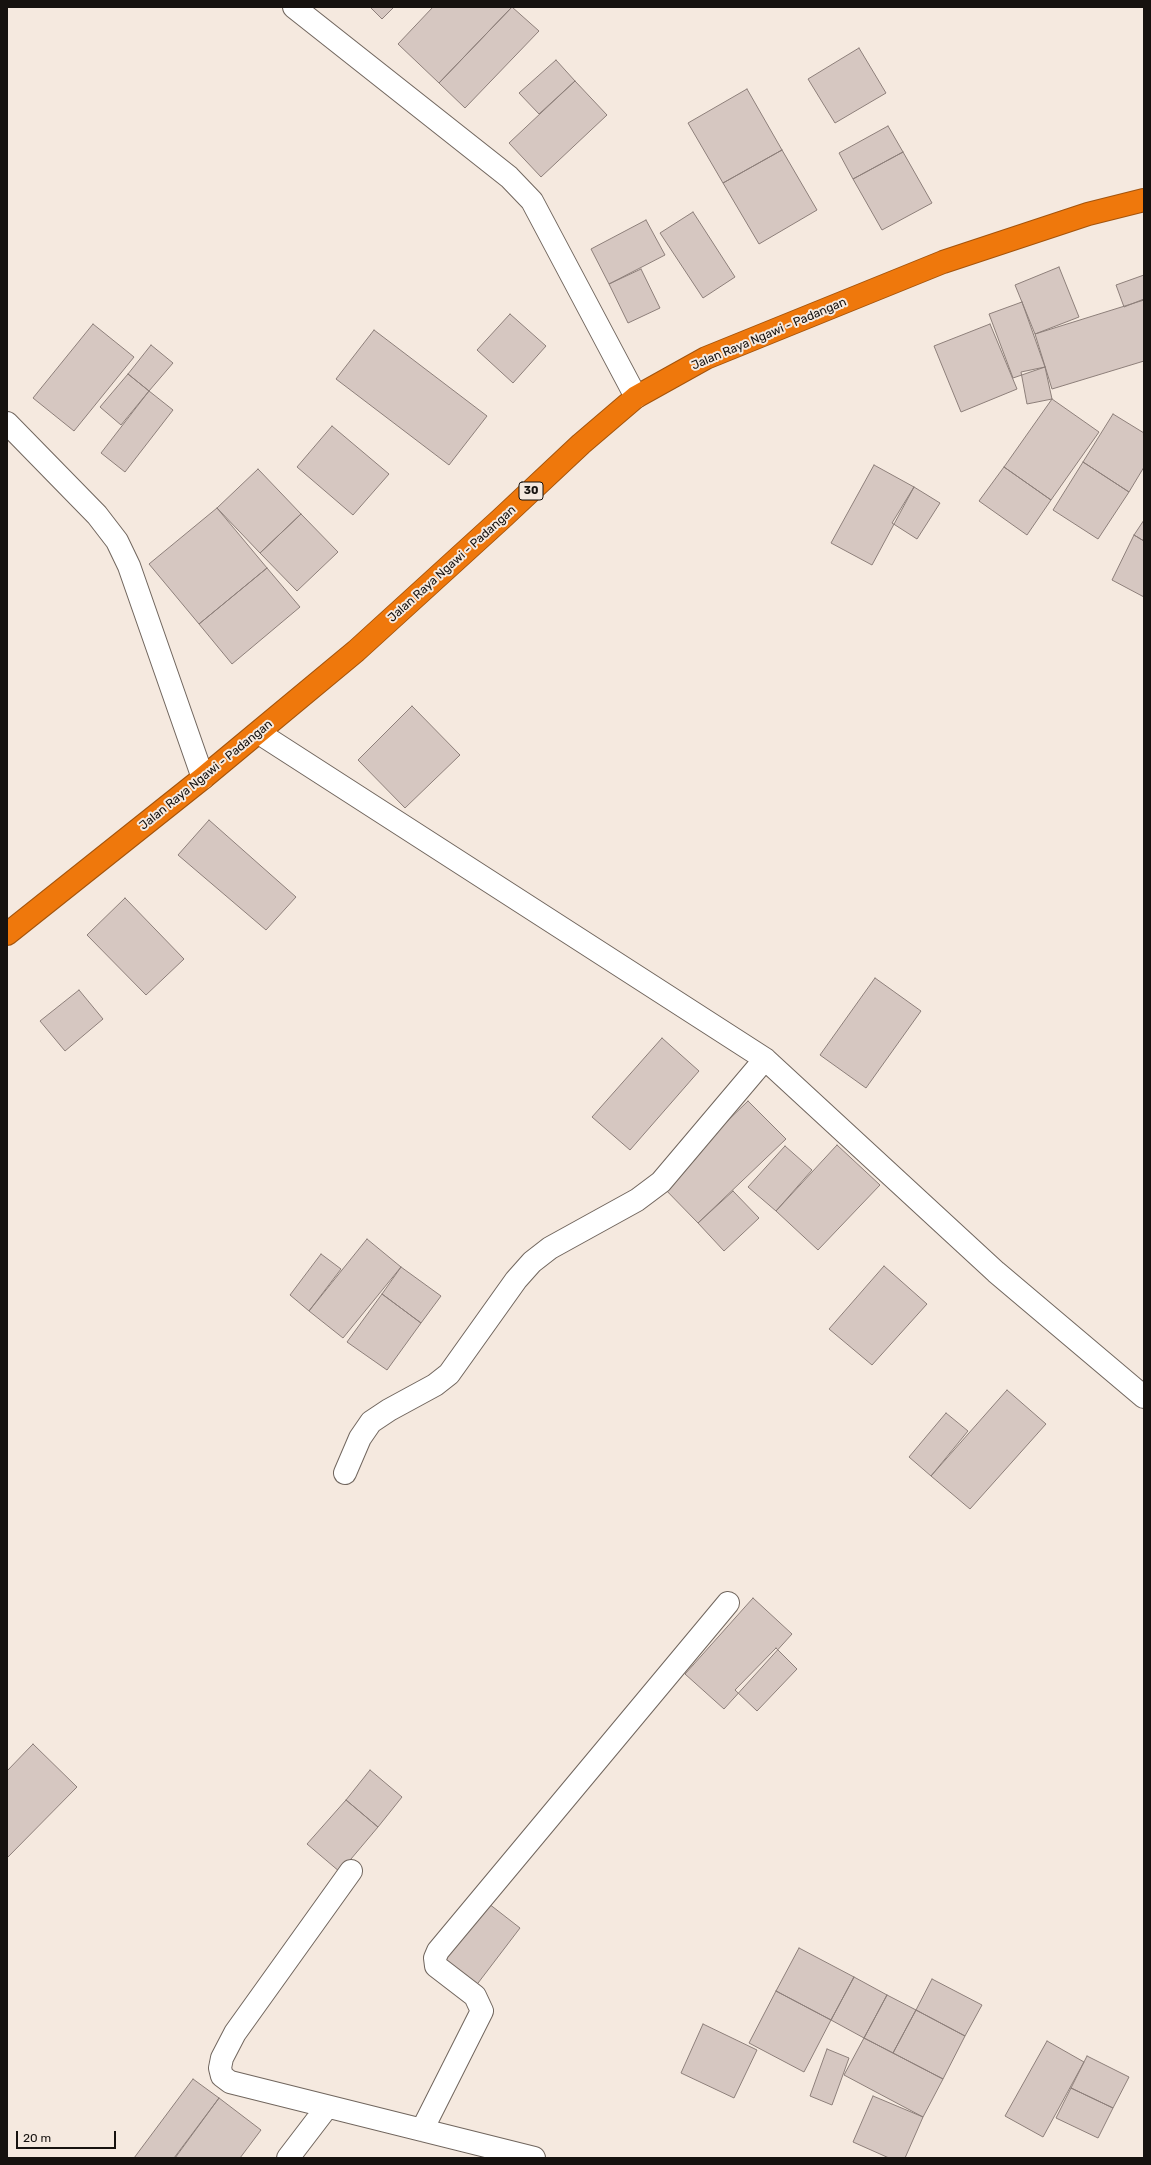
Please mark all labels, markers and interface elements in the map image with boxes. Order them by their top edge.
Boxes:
street label: Jalan Raya Ngawi - Padangan [689,295,849,373]
road number: 30 [519,482,543,500]
street label: Jalan Raya Ngawi - Padangan [385,503,519,625]
street label: Jalan Raya Ngawi - Padangan [137,717,275,833]
scale bar [18,2123,118,2149]
text: 20 m [23,2131,51,2145]

